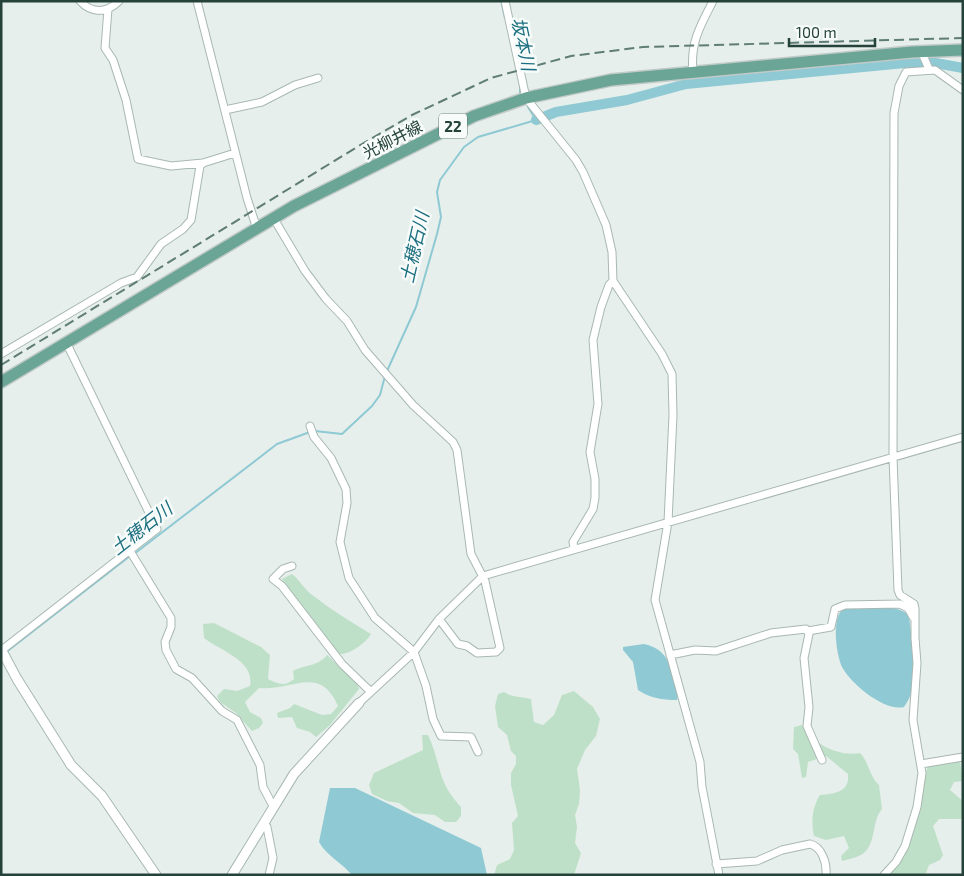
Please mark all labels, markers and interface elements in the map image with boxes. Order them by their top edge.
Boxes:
water label: 坂本川 [508,15,541,75]
scale bar [789,15,875,47]
text: 100 m [796,23,837,41]
road number: 22 [439,114,467,138]
street label: 光柳井線 [359,116,425,162]
water label: 土穂石川 [395,207,433,285]
water label: 土穂石川 [106,496,178,559]

